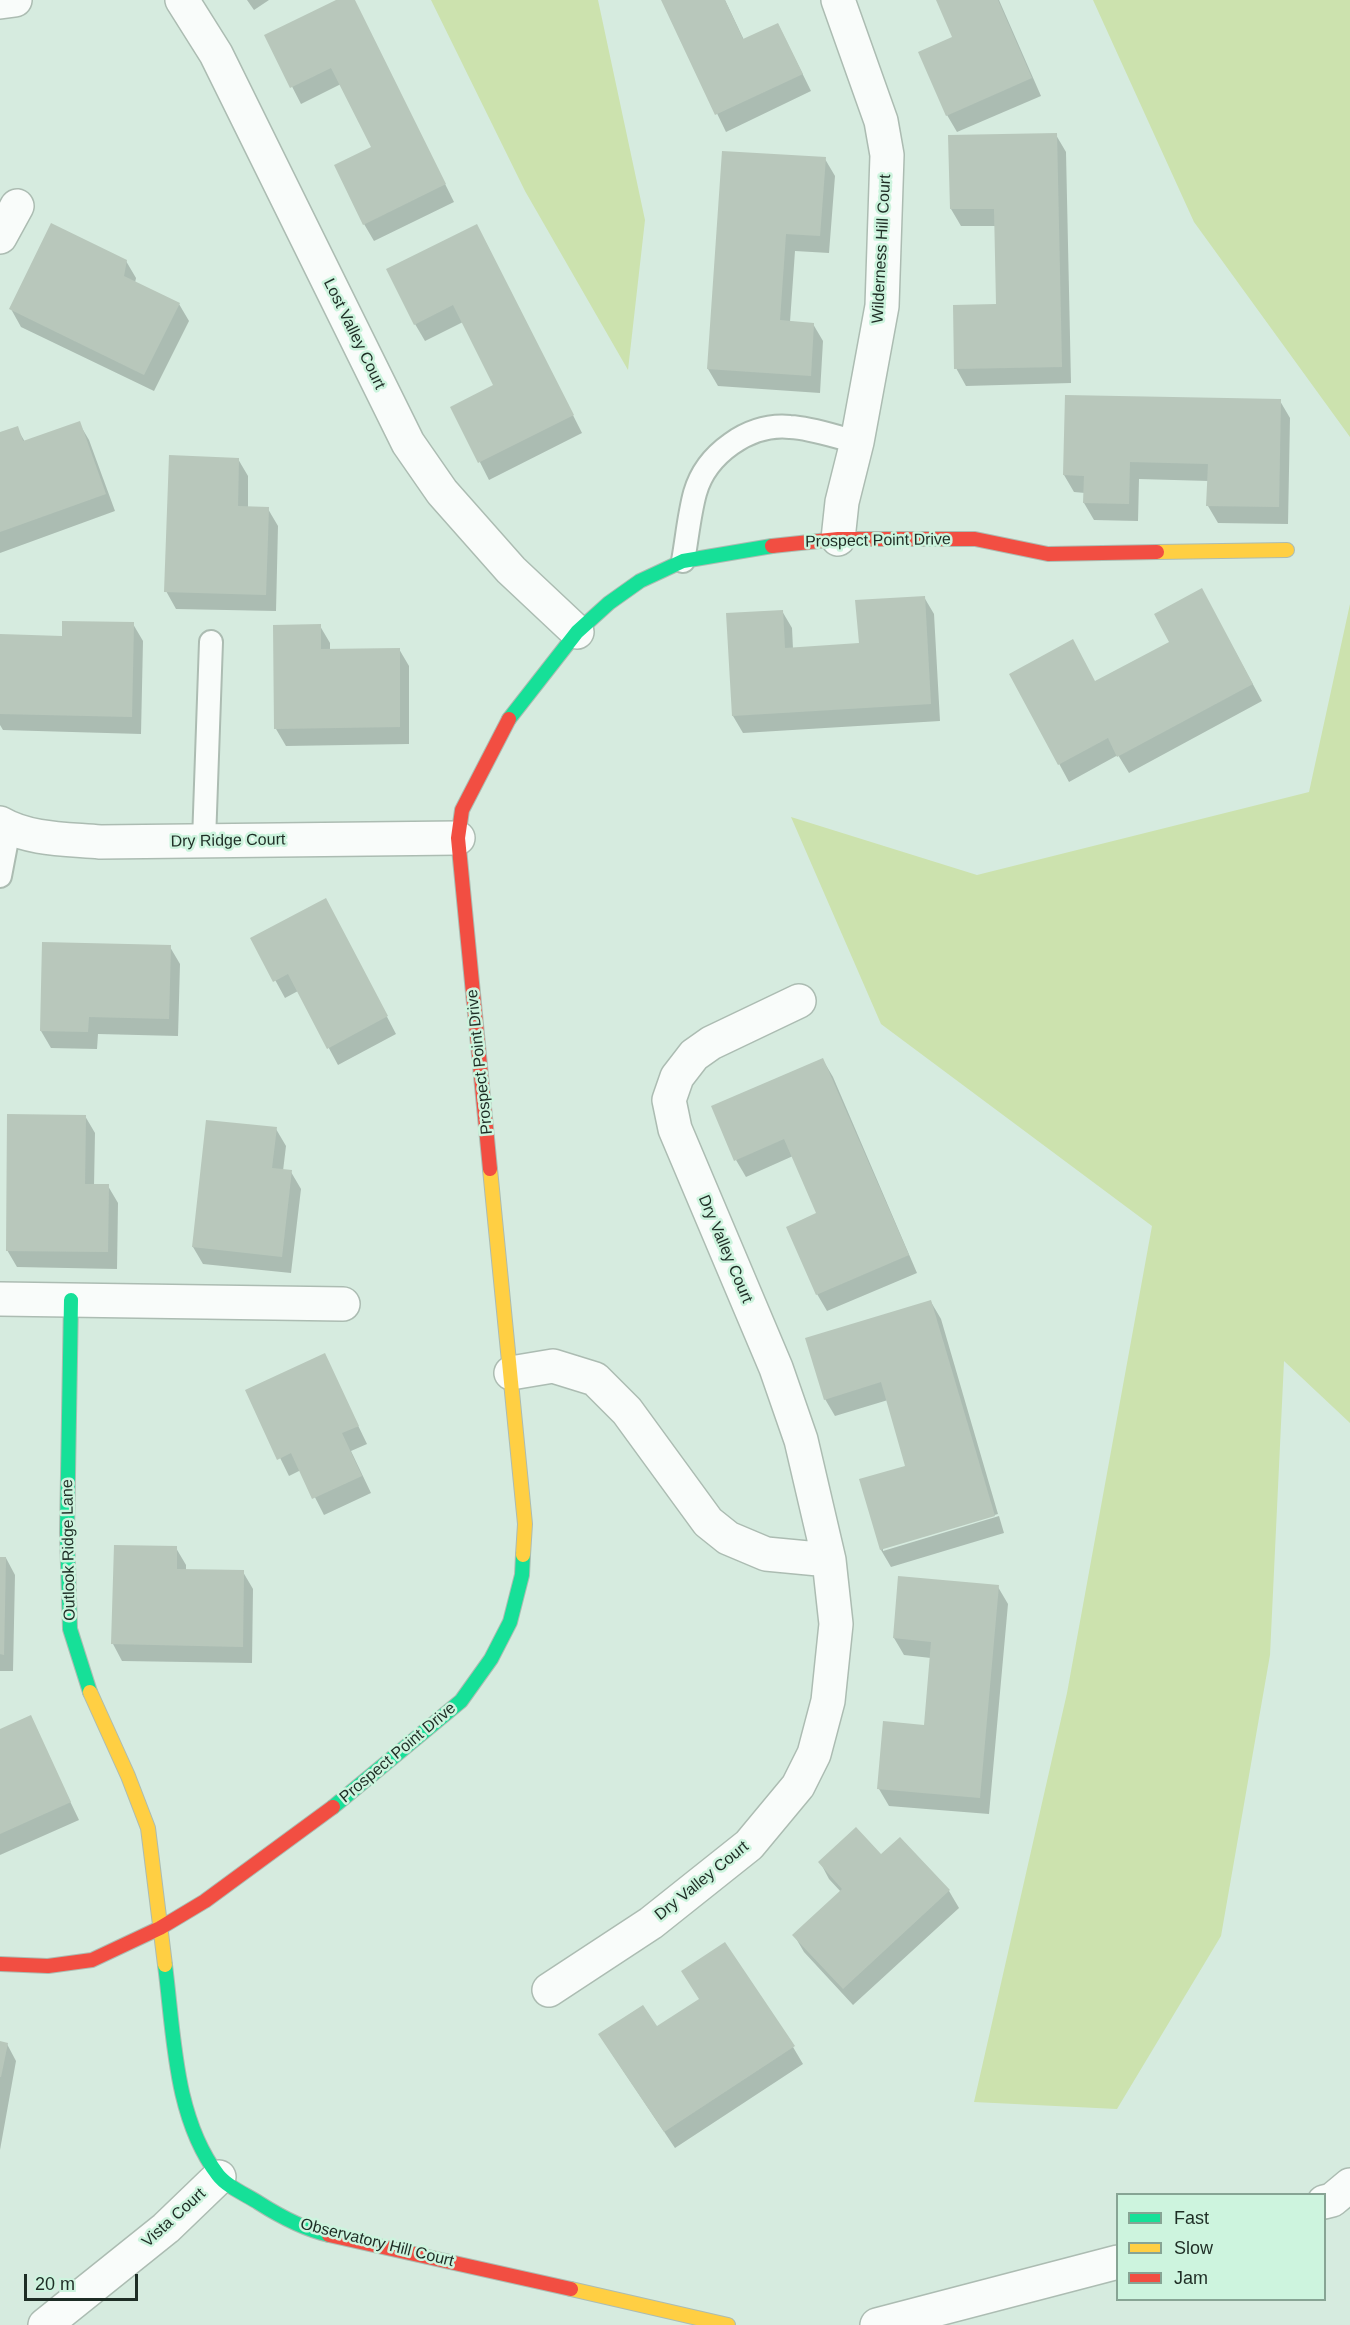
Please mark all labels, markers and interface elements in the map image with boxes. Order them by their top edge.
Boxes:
street label: Wilderness Hill Court [869,174,895,324]
street label: Lost Valley Court [319,276,389,392]
street label: Prospect Point Drive [805,530,951,552]
street label: Dry Ridge Court [170,830,286,852]
street label: Prospect Point Drive [463,988,497,1136]
street label: Dry Valley Court [694,1192,756,1306]
street label: Outlook Ridge Lane [58,1479,80,1621]
street label: Prospect Point Drive [336,1699,460,1807]
street label: Dry Valley Court [651,1837,753,1925]
street label: Vista Court [138,2184,210,2252]
legend [1116,2193,1326,2301]
text: Fast [1174,2208,1209,2228]
street label: Observatory Hill Court [298,2215,456,2271]
text: Slow [1174,2238,1213,2258]
scale bar [27,2262,141,2300]
text: Jam [1174,2268,1208,2288]
text: 20 m [35,2274,75,2294]

